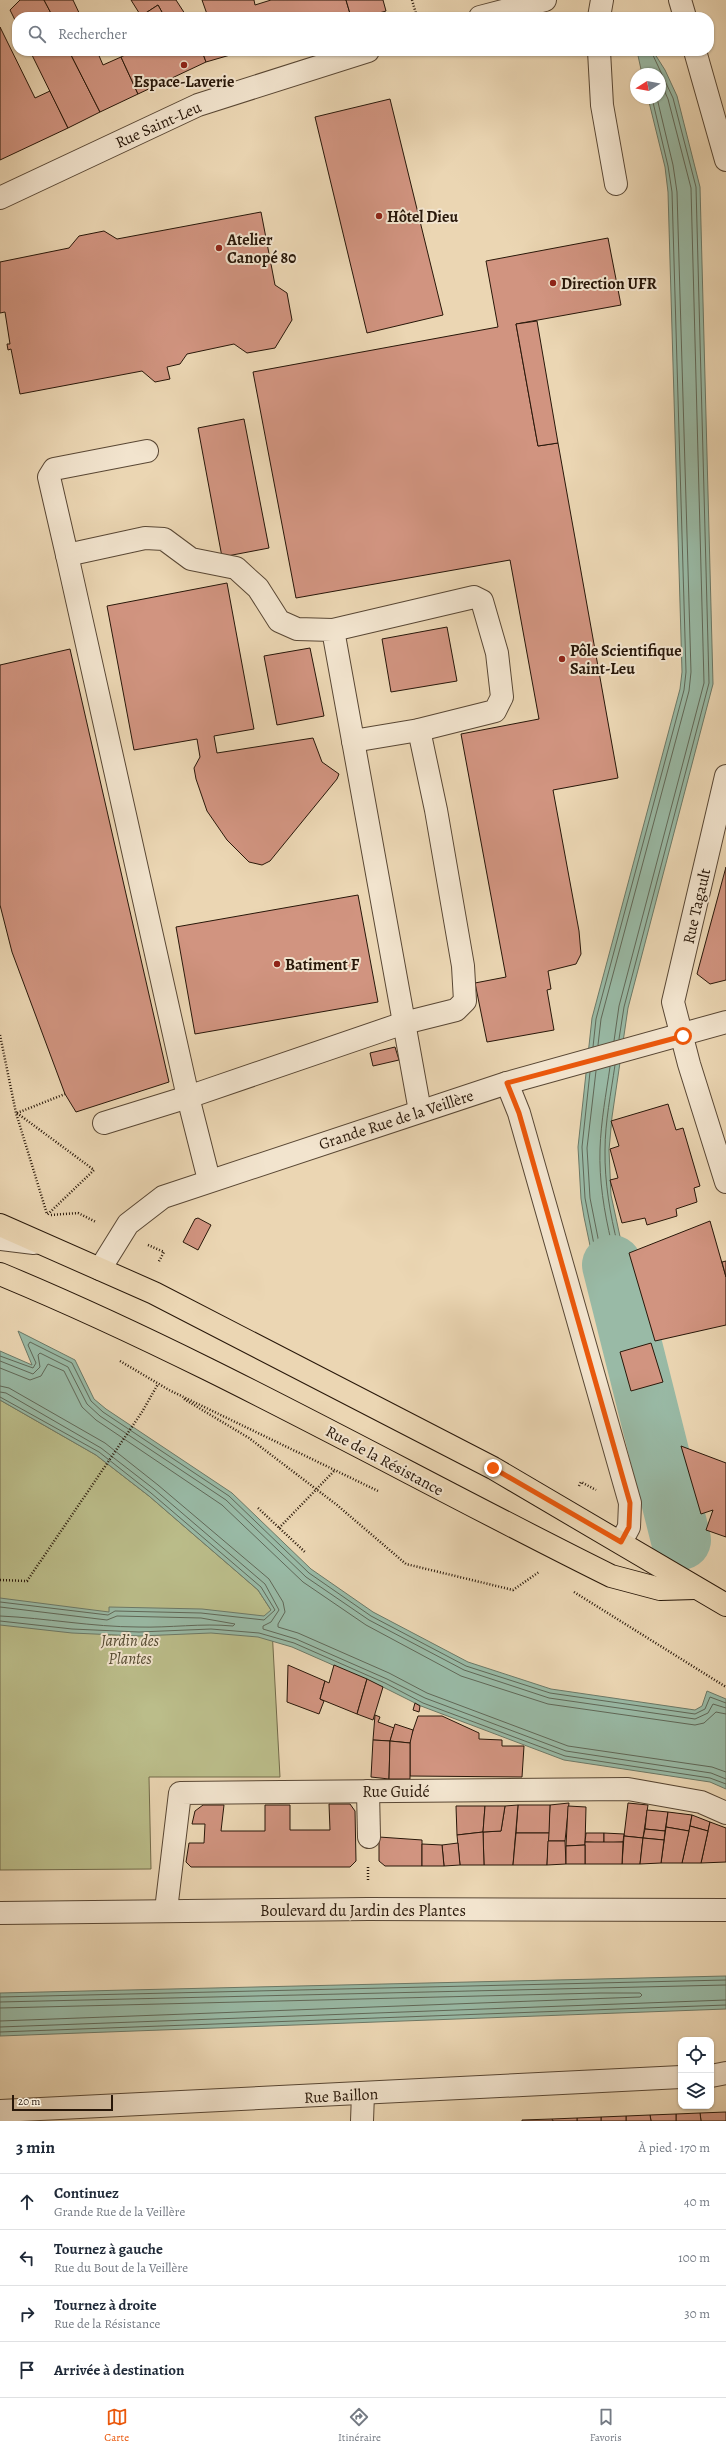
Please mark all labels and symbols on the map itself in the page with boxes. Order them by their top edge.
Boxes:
marker: Espace-Laverie [179,60,189,70]
north arrow [630,68,666,104]
place label: Espace-Laverie [134,71,234,93]
street label: Rue Saint-Leu [112,96,205,154]
place label: Hôtel Dieu [387,206,458,228]
marker: Hôtel Dieu [374,211,384,221]
place label: Atelier Canopé 80 [226,229,296,269]
marker: Atelier Canopé 80 [214,243,224,253]
place label: Direction UFR [561,273,657,295]
marker: Direction UFR [548,278,558,288]
place label: Pôle Scientifique Saint-Leu [570,640,682,680]
marker: Pôle Scientifique Saint-Leu [557,654,567,664]
street label: Rue Tagault [678,866,716,946]
place label: Batiment F [285,954,360,976]
marker: Batiment F [272,959,282,969]
route start [674,1027,692,1045]
street label: Grande Rue de la Veillère [316,1085,477,1155]
street label: Rue de la Résistance [322,1420,447,1501]
route end [484,1459,502,1477]
park label: Jardin des Plantes [100,1630,160,1670]
street label: Rue Guidé [362,1781,430,1803]
street label: Boulevard du Jardin des Plantes [260,1900,466,1922]
street label: Rue Baillon [303,2083,379,2109]
scale bar [12,2093,113,2112]

